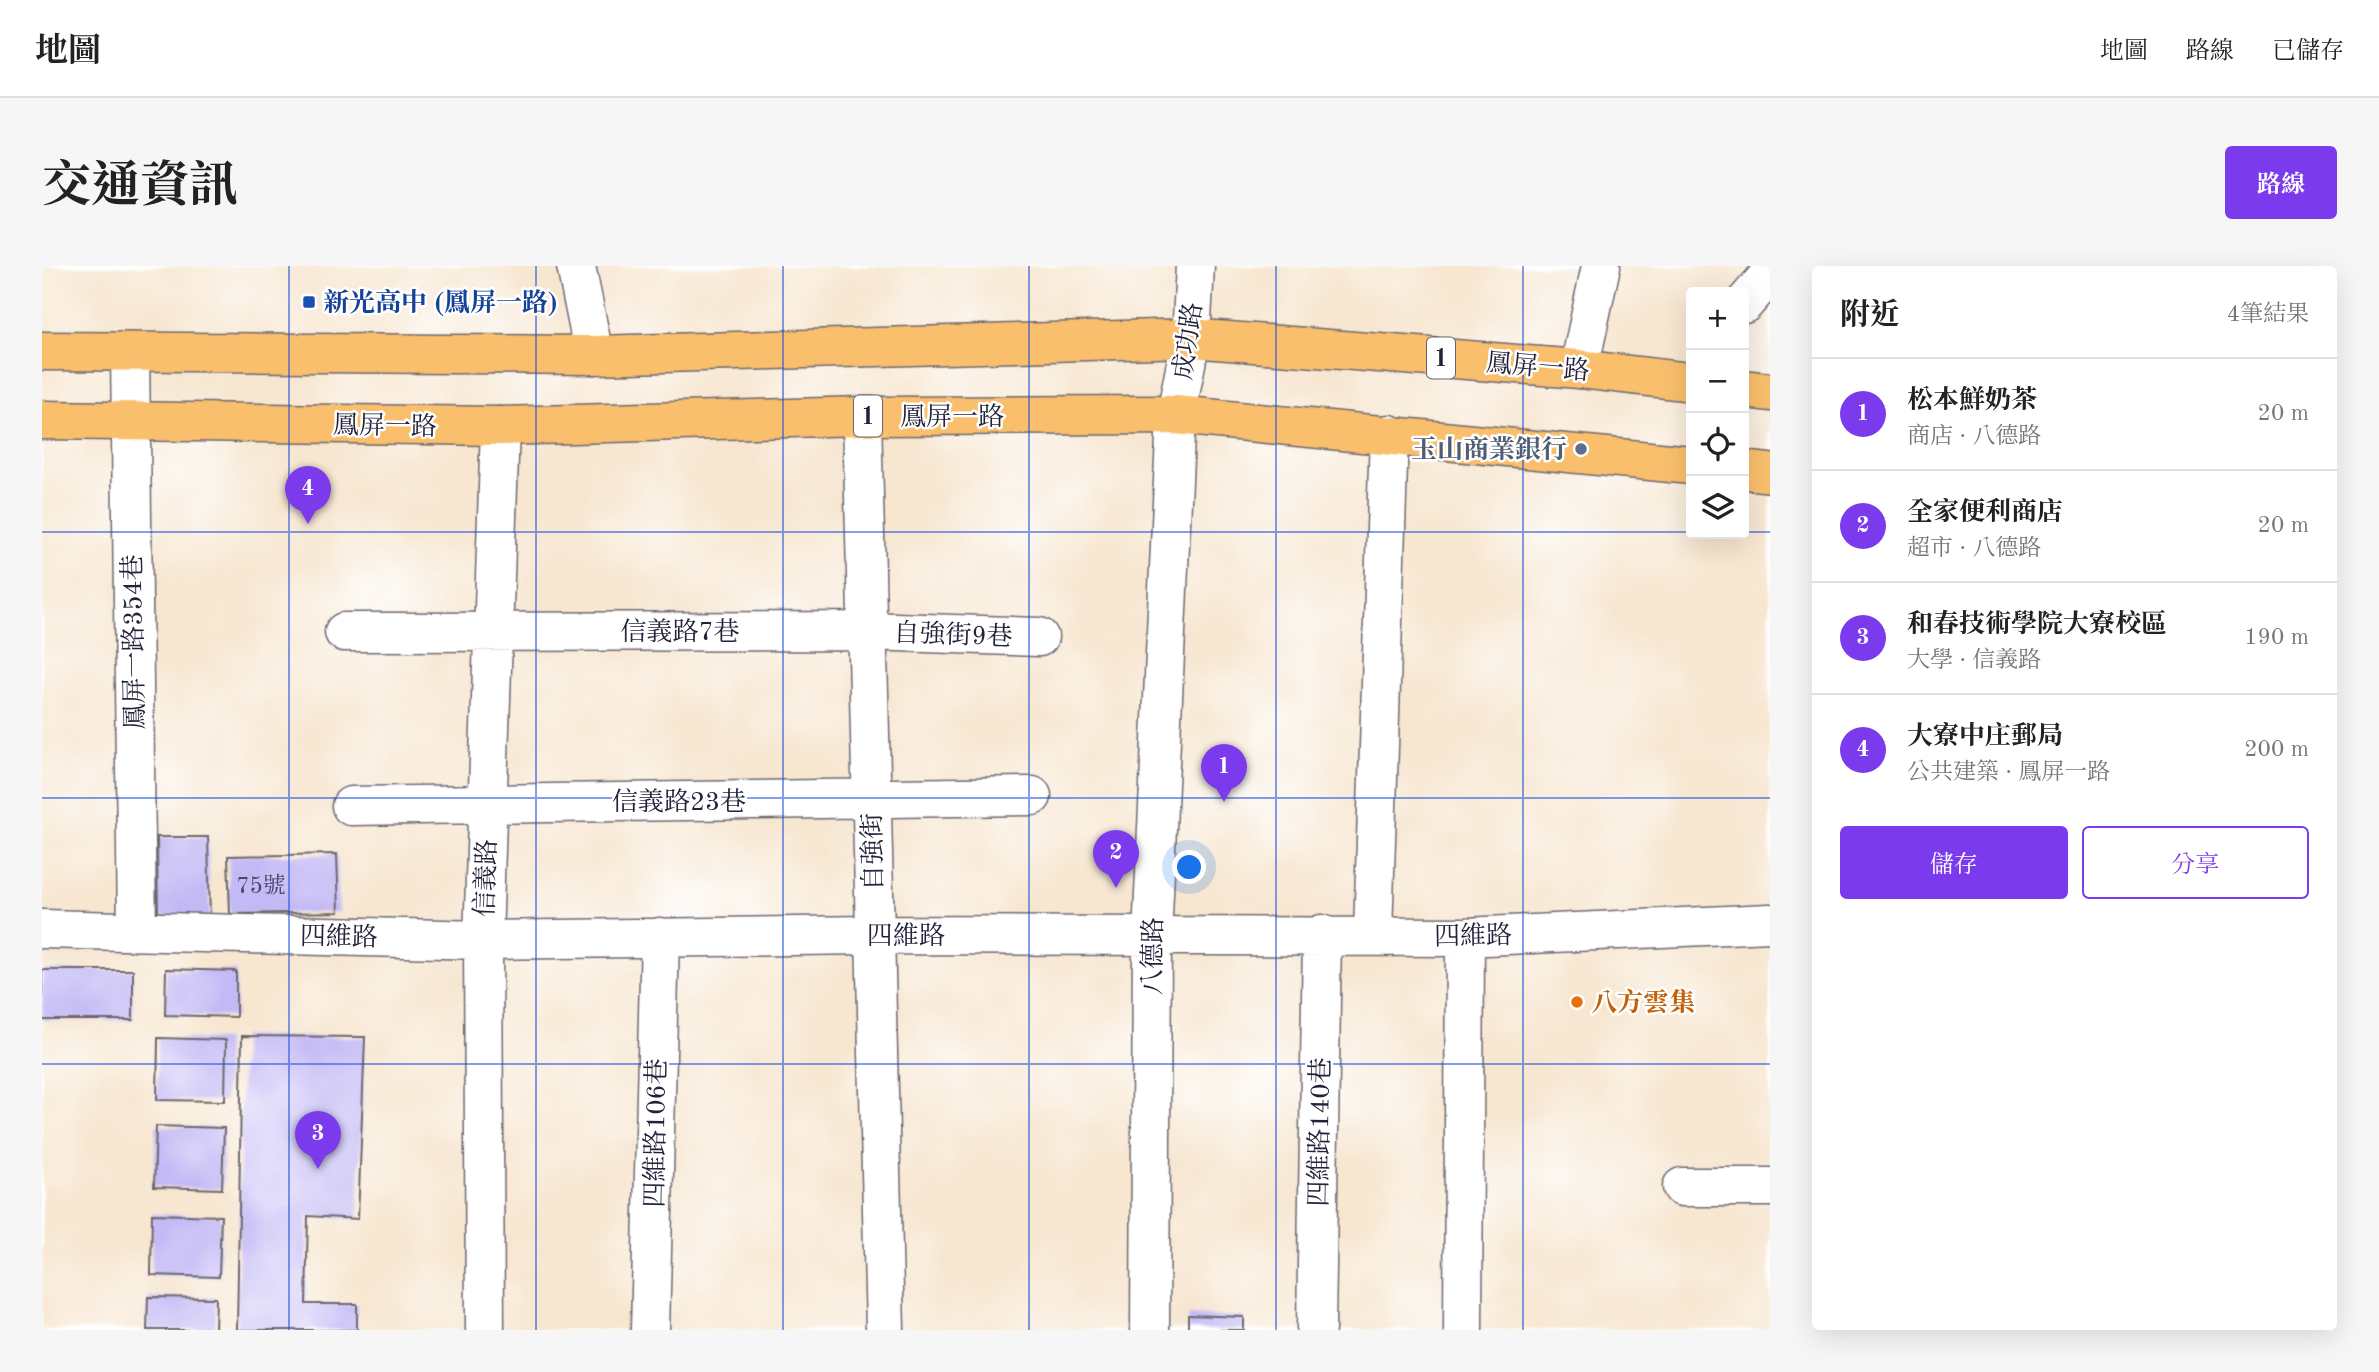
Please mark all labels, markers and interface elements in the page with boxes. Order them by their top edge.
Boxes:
text: 地圖 [35,36,101,69]
text: 地圖 [2100,40,2148,64]
text: 路線 [2186,40,2234,64]
text: 已儲存 [2272,40,2344,64]
button: 路線 [2225,146,2337,219]
text: 交通資訊 [42,164,238,213]
map controls [1686,287,1749,539]
button: + [1686,287,1749,350]
place label: 新光高中 (鳳屏一路) [323,288,558,317]
marker: 新光高中 (鳳屏一路) [301,294,317,310]
street label: 成功路 [1169,301,1207,382]
text: 附近 [1840,301,1900,331]
text: 4筆結果 [2227,303,2309,326]
road number: 1 [1427,338,1455,378]
street label: 鳳屏一路 [1485,349,1591,385]
button: − [1686,350,1749,413]
text: 松本鮮奶茶 [1907,388,2037,414]
road number: 1 [854,396,882,436]
text: 1 [1856,402,1870,425]
text: 20 m [2258,402,2309,425]
street label: 鳳屏一路 [900,403,1004,431]
street label: 鳳屏一路 [333,411,437,441]
button: locate [1686,413,1749,476]
text: 商店 · 八德路 [1907,425,2041,448]
place label: 玉山商業銀行 [1411,435,1567,464]
marker: 玉山商業銀行 [1573,441,1589,457]
pin: 4 [285,466,331,524]
button: layers [1686,476,1749,539]
text: 全家便利商店 [1907,500,2063,526]
text: 2 [1856,514,1870,537]
text: 20 m [2258,514,2309,537]
text: 超市 · 八德路 [1907,537,2041,560]
street label: 鳳屏一路354巷 [118,554,150,730]
text: 和春技術學院大寮校區 [1907,612,2167,638]
street label: 信義路7巷 [620,617,740,646]
street label: 自強街9巷 [893,619,1013,651]
text: 3 [1856,626,1870,649]
text: 190 m [2244,626,2309,649]
text: 大學 · 信義路 [1907,649,2041,672]
text: 大寮中庄郵局 [1907,724,2063,750]
text: 4 [1856,738,1870,761]
text: 200 m [2244,738,2309,761]
pin: 1 [1201,744,1247,802]
text: 公共建築 · 鳳屏一路 [1907,761,2110,784]
street label: 信義路23巷 [612,787,746,816]
street label: 自強街 [858,813,888,891]
button: 儲存 [1840,826,2068,899]
button: 分享 [2082,826,2309,899]
pin: 2 [1093,830,1139,888]
street label: 信義路 [470,839,501,918]
your location [1172,850,1206,884]
house number: 75號 [236,873,286,898]
street label: 八德路 [1138,917,1168,995]
street label: 四維路 [1434,921,1512,951]
street label: 四維路 [300,922,378,952]
street label: 四維路 [867,922,945,950]
place label: 八方雲集 [1591,988,1695,1017]
marker: 八方雲集 [1569,994,1585,1010]
street label: 四維路140巷 [1305,1057,1335,1207]
street label: 四維路106巷 [641,1058,671,1208]
pin: 3 [295,1111,341,1169]

